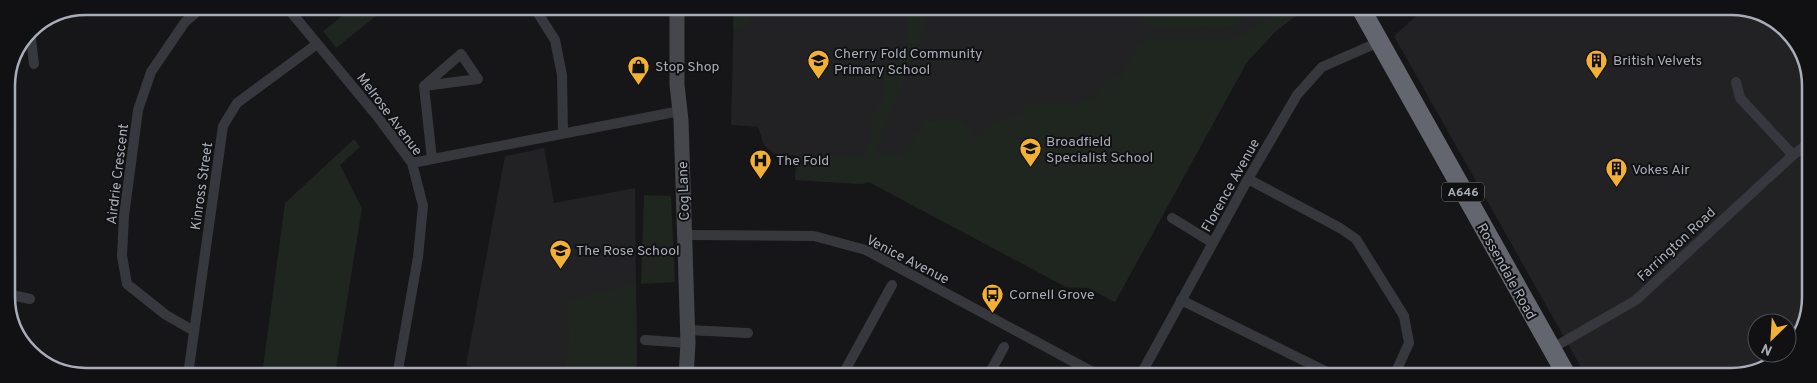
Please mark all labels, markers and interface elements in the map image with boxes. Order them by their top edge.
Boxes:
place label: Cherry Fold Community Primary School [834,46,982,79]
building icon: British Velvets [1585,48,1609,79]
school or university icon: Cherry Fold Community Primary School [806,49,830,80]
place label: British Velvets [1613,53,1702,70]
shop icon: Stop Shop [627,54,651,85]
place label: Stop Shop [655,59,720,76]
street label: Melrose Avenue [352,70,425,159]
street label: Airdrie Crescent [104,123,133,226]
place label: Broadfield Specialist School [1046,134,1153,167]
street label: Florence Avenue [1199,136,1264,235]
school or university icon: Broadfield Specialist School [1018,137,1042,168]
street label: Kinross Street [188,141,217,231]
hospital icon: The Fold [748,148,772,179]
place label: The Fold [776,153,829,170]
building icon: Vokes Air [1604,157,1628,188]
street label: Cog Lane [675,161,694,221]
place label: Vokes Air [1632,162,1690,179]
road number: A646 [1442,182,1484,202]
street label: Farrington Road [1634,204,1720,286]
street label: Rossendale Road [1472,221,1539,323]
street label: Venice Avenue [863,232,952,289]
school or university icon: The Rose School [548,238,572,269]
place label: The Rose School [576,243,680,260]
bus stop icon: Cornell Grove [981,282,1005,313]
place label: Cornell Grove [1009,287,1095,304]
north arrow [1747,313,1797,363]
text: N [1759,339,1775,358]

